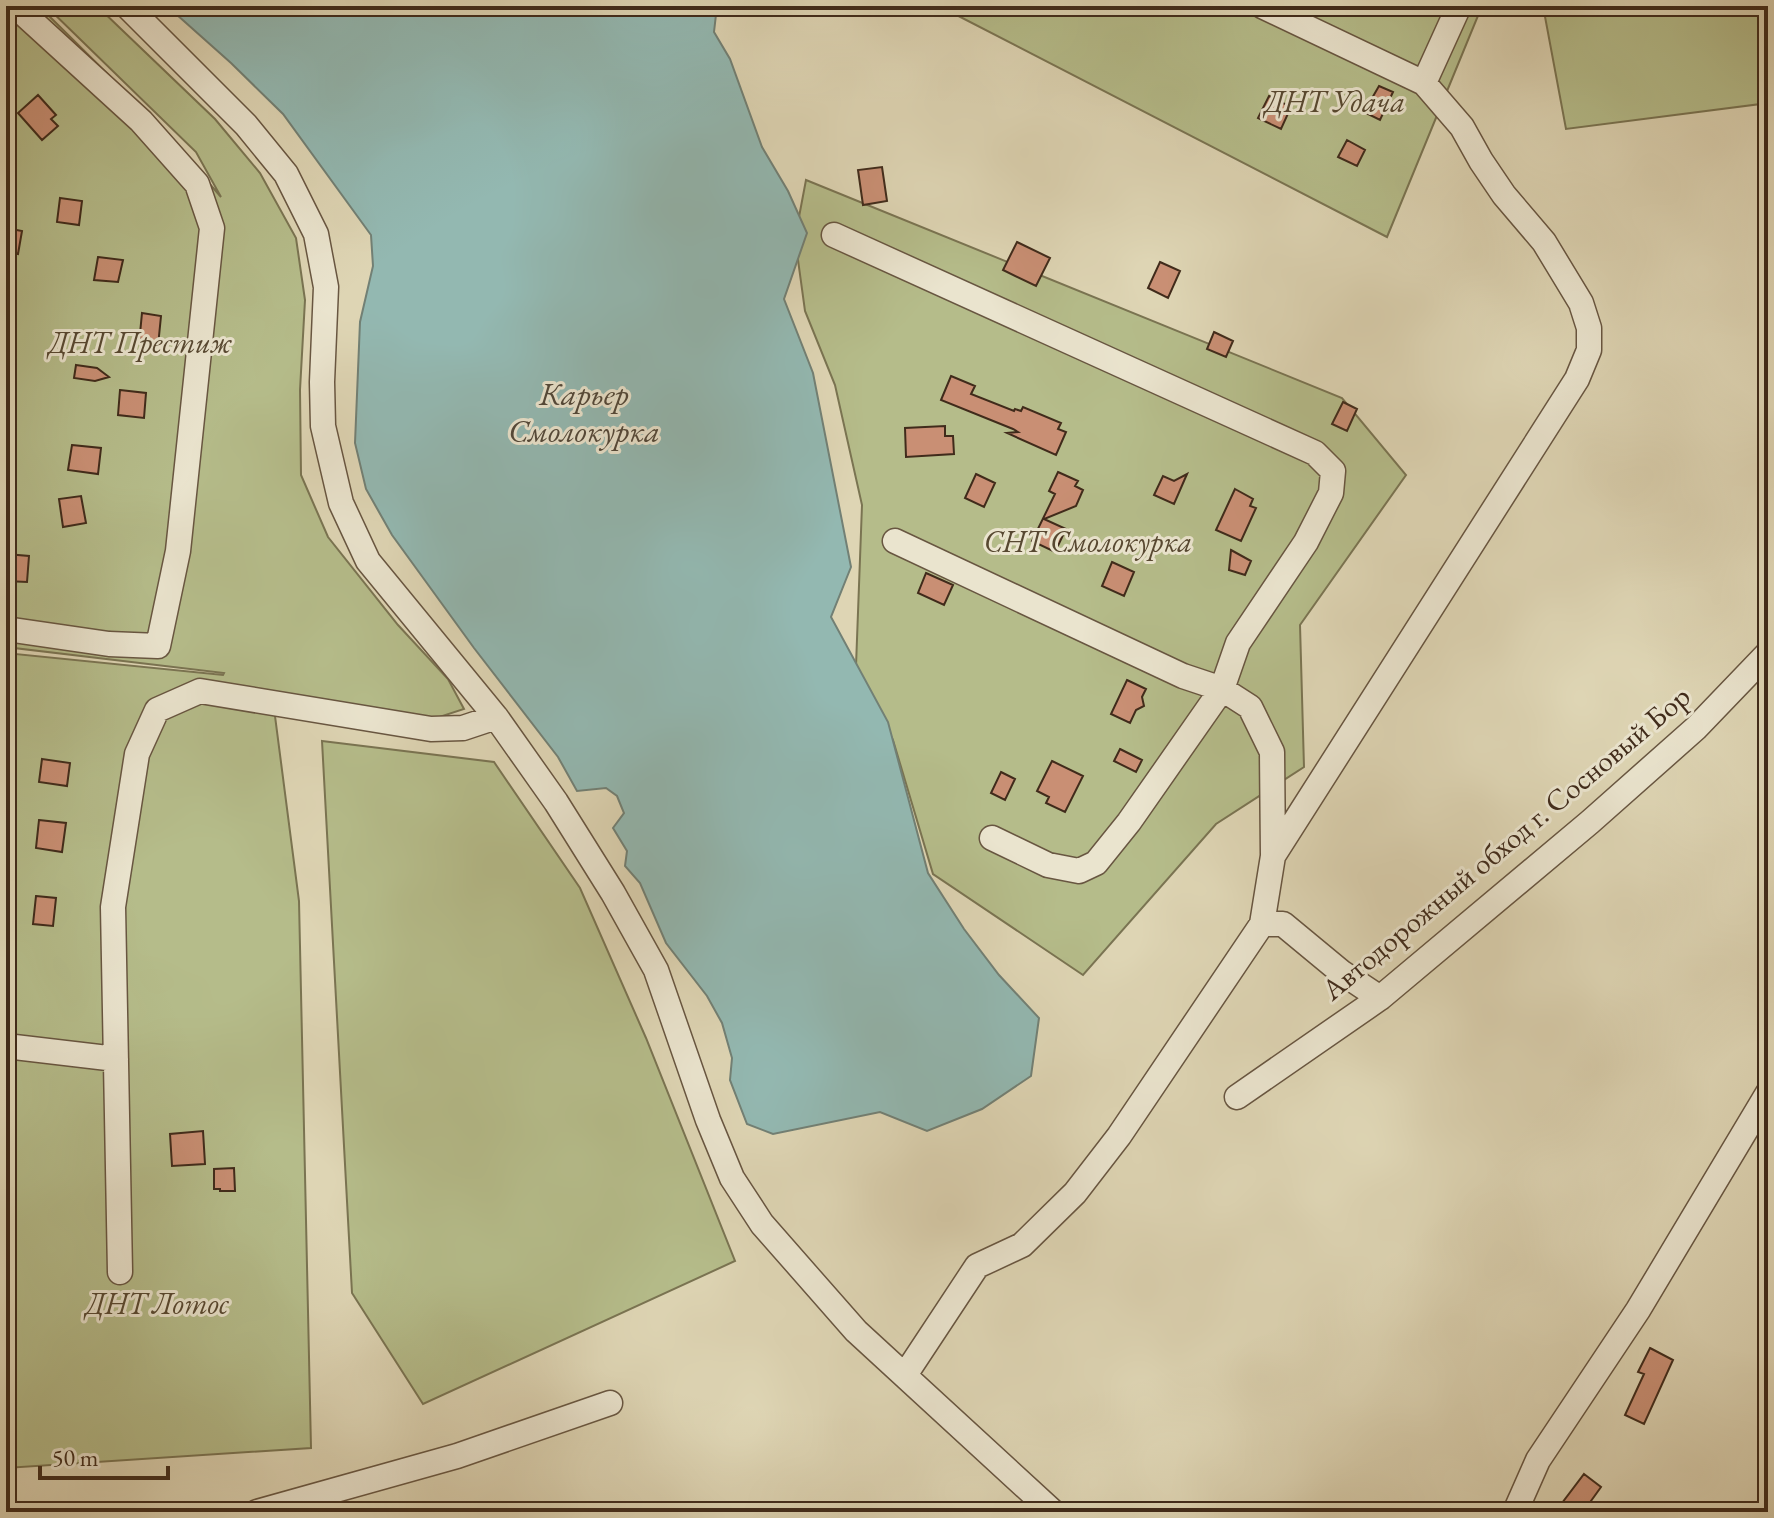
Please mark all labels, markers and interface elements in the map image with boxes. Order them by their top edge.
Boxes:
park label: ДНТ Удача [1263,82,1405,121]
park label: ДНТ Престиж [46,323,232,362]
water label: Карьер Смолокурка [508,373,660,452]
park label: СНТ Смолокурка [984,522,1192,561]
street label: Автодорожный обход г. Сосновый Бор [1312,677,1698,1009]
park label: ДНТ Лотос [84,1284,229,1323]
scale bar [40,1430,168,1480]
text: 50 m [52,1442,99,1473]

